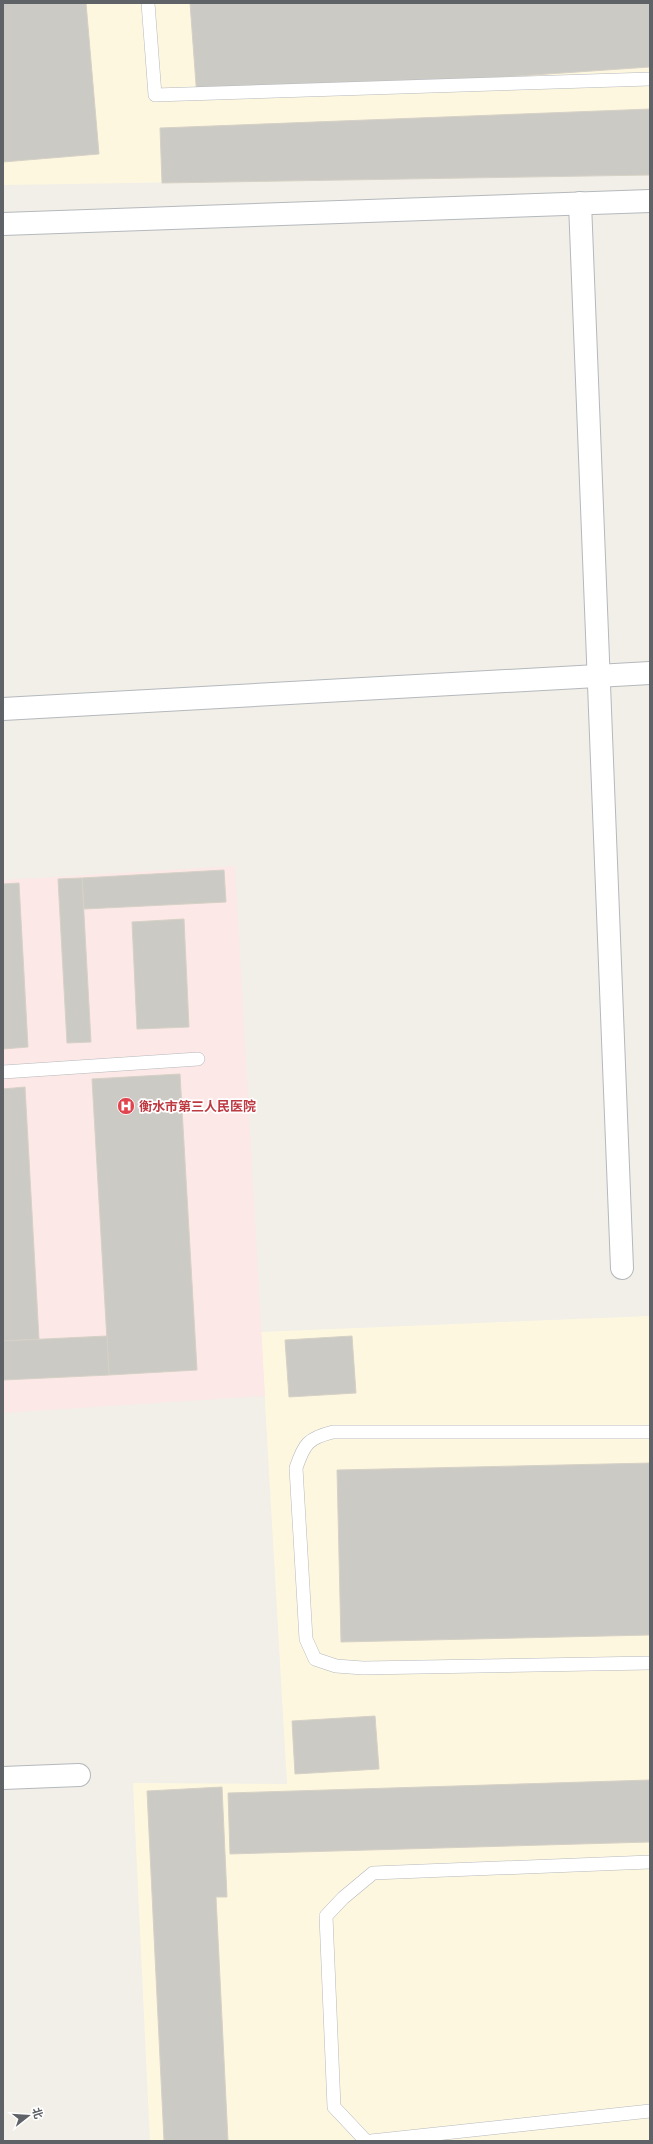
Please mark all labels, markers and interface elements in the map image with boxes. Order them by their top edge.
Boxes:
hospital icon: 衡水市第三人民医院 [116,1096,136,1116]
place label: 衡水市第三人民医院 [139,1098,256,1114]
north arrow [8,2096,48,2136]
text: 北 [30,2106,46,2120]

